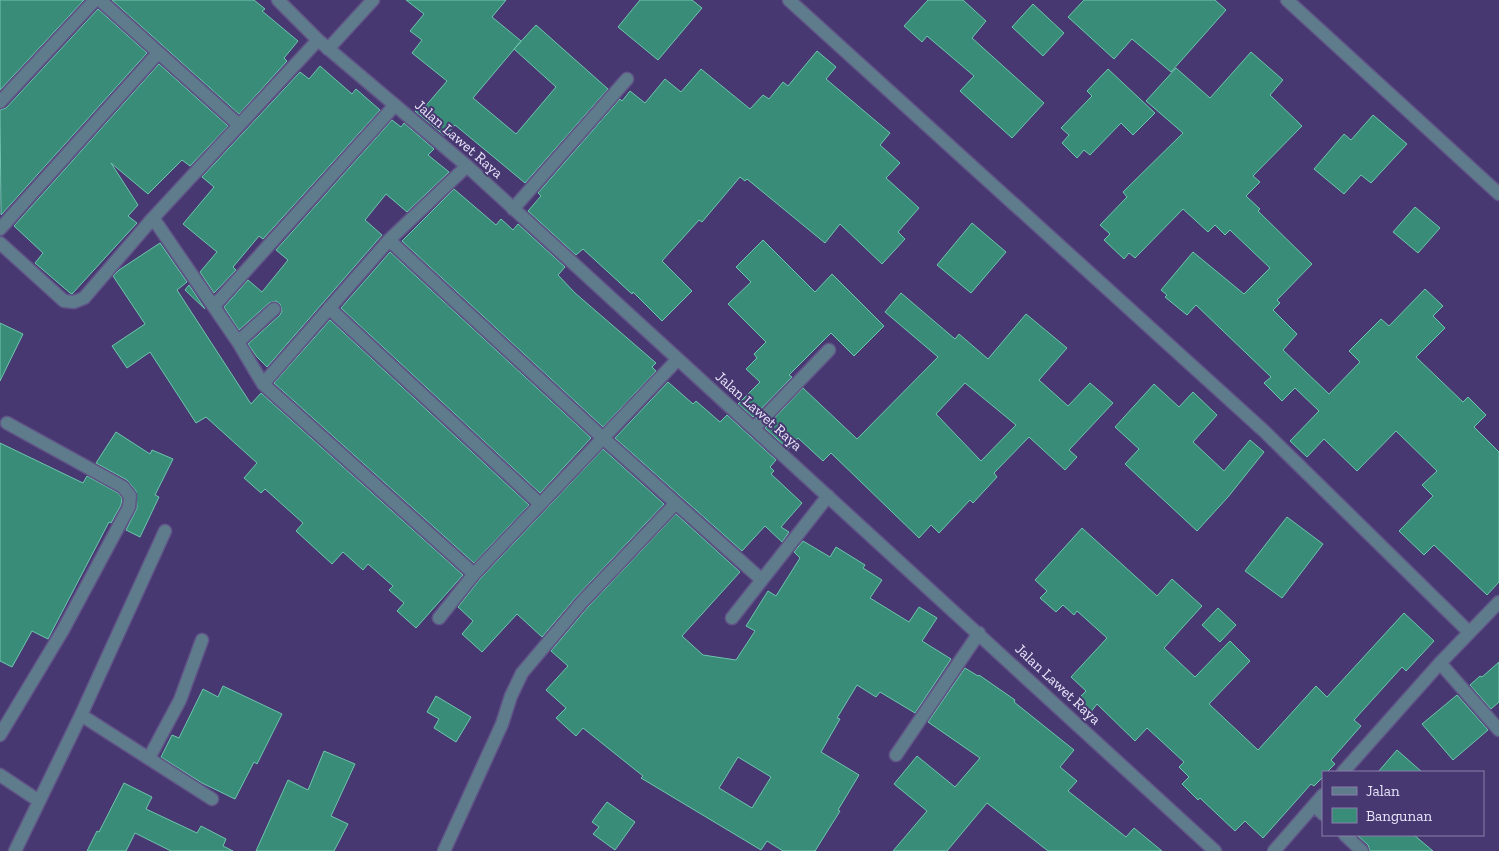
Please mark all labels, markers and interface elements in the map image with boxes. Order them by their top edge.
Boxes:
street label: Jalan Lawet Raya [411,96,507,182]
street label: Jalan Lawet Raya [712,367,806,455]
street label: Jalan Lawet Raya [1011,640,1105,728]
legend [1322,771,1484,836]
text: Jalan [1366,782,1400,800]
text: Bangunan [1366,807,1432,825]

